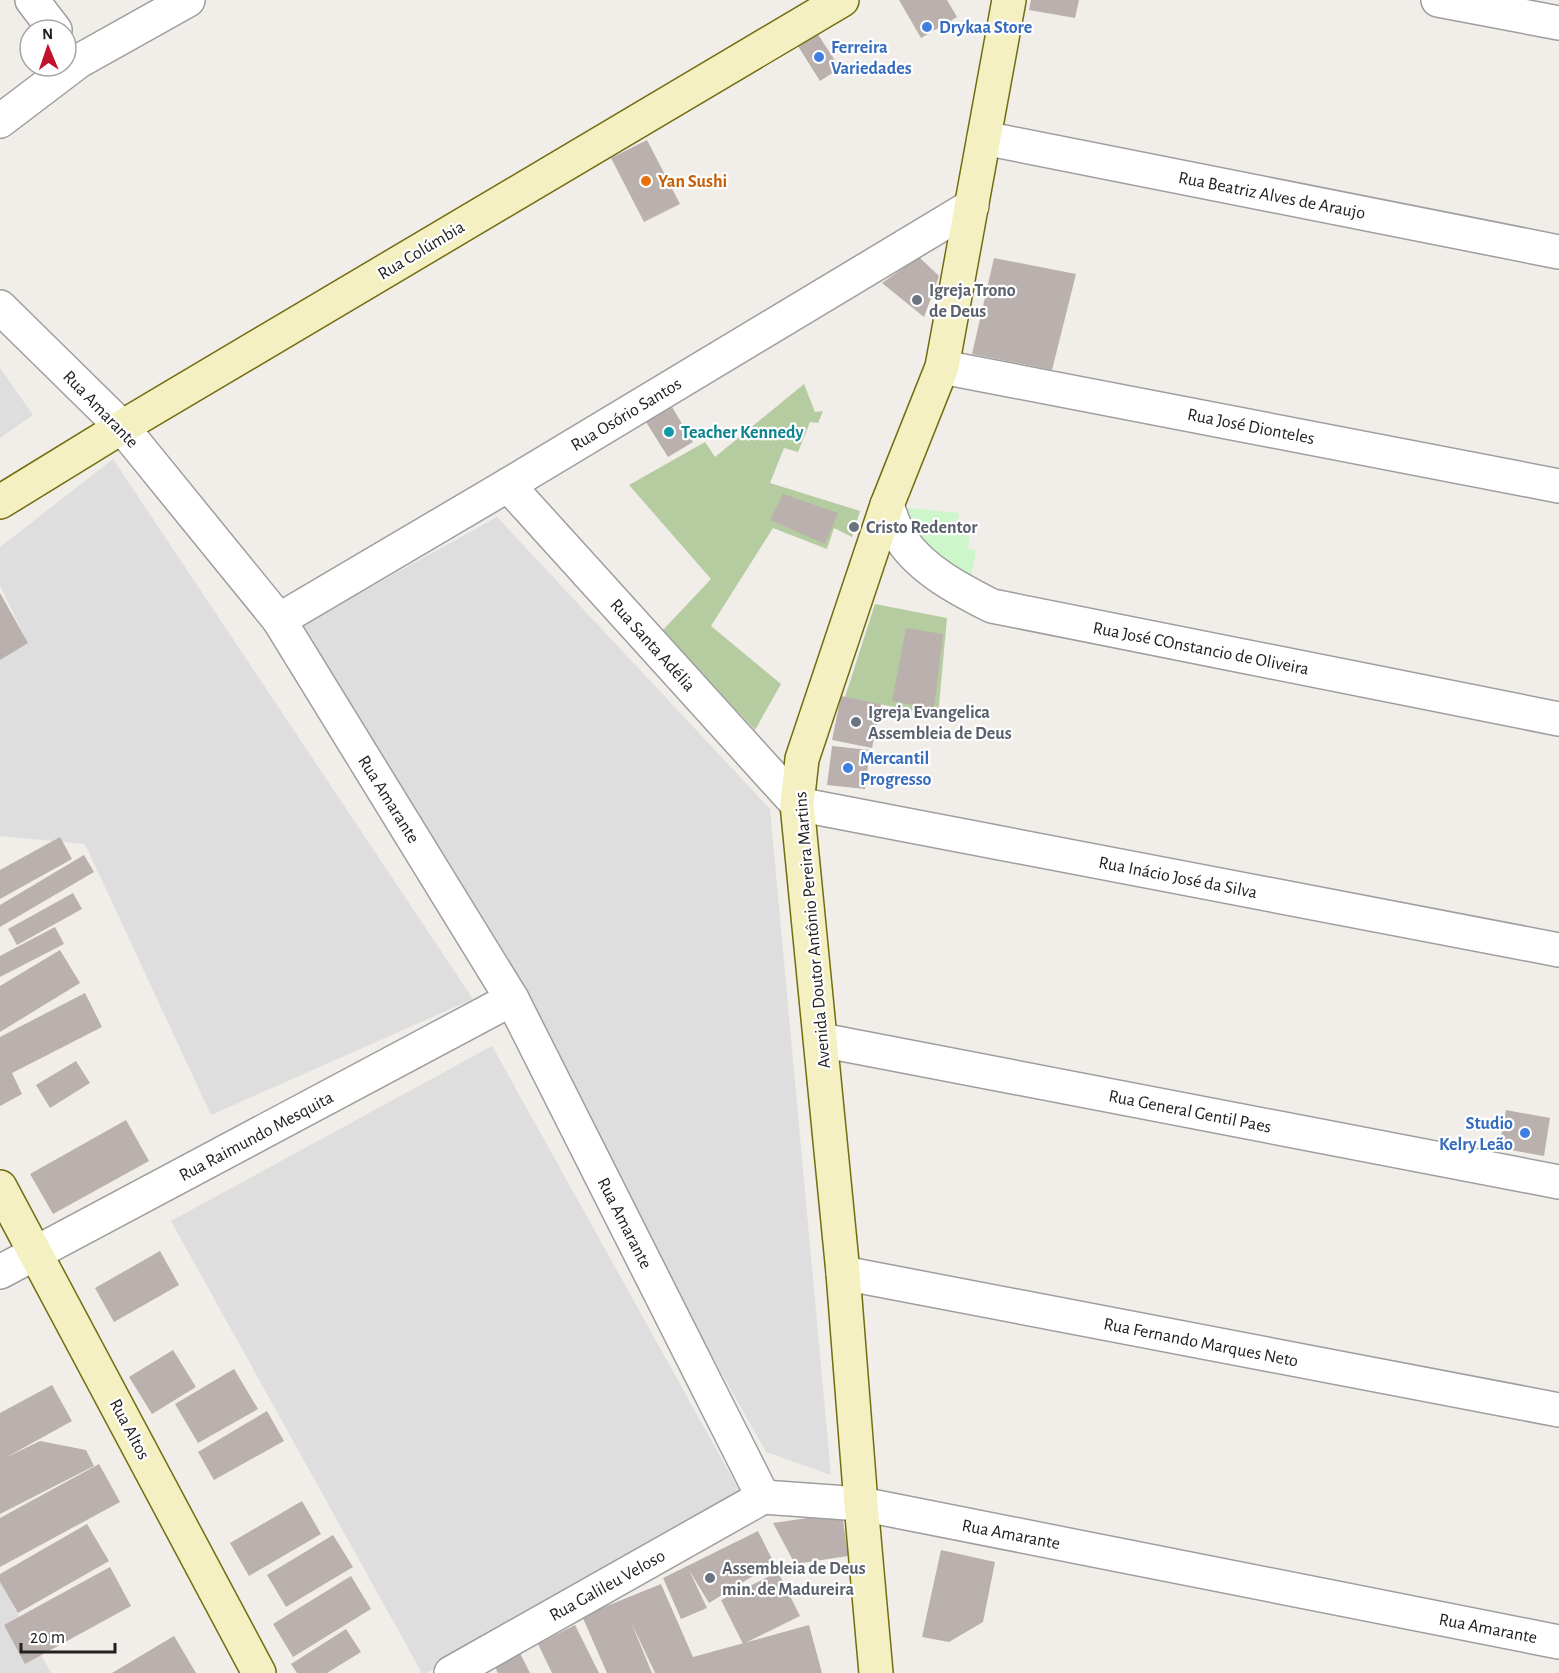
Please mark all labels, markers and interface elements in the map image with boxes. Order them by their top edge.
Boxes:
north arrow [18,18,78,78]
place label: Drykaa Store [939,19,1032,37]
marker: Drykaa Store [920,20,934,34]
text: N [42,26,53,42]
place label: Ferreira Variedades [831,39,912,78]
marker: Ferreira Variedades [812,50,826,64]
street label: Rua Beatriz Alves de Araujo [1177,169,1367,223]
place label: Yan Sushi [658,173,727,191]
marker: Yan Sushi [639,174,653,188]
street label: Rua Colúmbia [375,218,468,284]
place label: Igreja Trono de Deus [929,282,1016,321]
marker: Igreja Trono de Deus [910,293,924,307]
street label: Rua Amarante [59,368,141,452]
street label: Rua Osório Santos [568,375,685,455]
street label: Rua José Dionteles [1186,406,1316,448]
place label: Teacher Kennedy [681,424,805,442]
marker: Teacher Kennedy [662,425,676,439]
place label: Cristo Redentor [866,519,978,537]
marker: Cristo Redentor [847,520,861,534]
street label: Rua Santa Adélia [606,596,698,695]
street label: Rua José COnstancio de Oliveira [1091,619,1310,679]
place label: Igreja Evangelica Assembleia de Deus [868,704,1012,743]
marker: Igreja Evangelica Assembleia de Deus [849,715,863,729]
place label: Mercantil Progresso [860,750,932,789]
street label: Rua Amarante [354,752,422,847]
marker: Mercantil Progresso [841,761,855,775]
street label: Avenida Doutor Antônio Pereira Martins [792,791,834,1069]
street label: Rua Inácio José da Silva [1097,854,1259,902]
street label: Rua General Gentil Paes [1107,1087,1273,1137]
street label: Rua Raimundo Mesquita [176,1089,337,1185]
place label: Studio Kelry Leão [1439,1115,1513,1154]
marker: Studio Kelry Leão [1518,1126,1532,1140]
street label: Rua Amarante [593,1175,655,1272]
street label: Rua Fernando Marques Neto [1102,1315,1300,1371]
street label: Rua Altos [106,1396,153,1463]
street label: Rua Amarante [960,1517,1061,1553]
street label: Rua Galileu Veloso [547,1547,668,1625]
place label: Assembleia de Deus min. de Madureira [722,1560,866,1599]
marker: Assembleia de Deus min. de Madureira [703,1571,717,1585]
street label: Rua Amarante [1437,1611,1538,1647]
scale bar [21,1616,116,1654]
text: 20 m [30,1629,65,1647]

